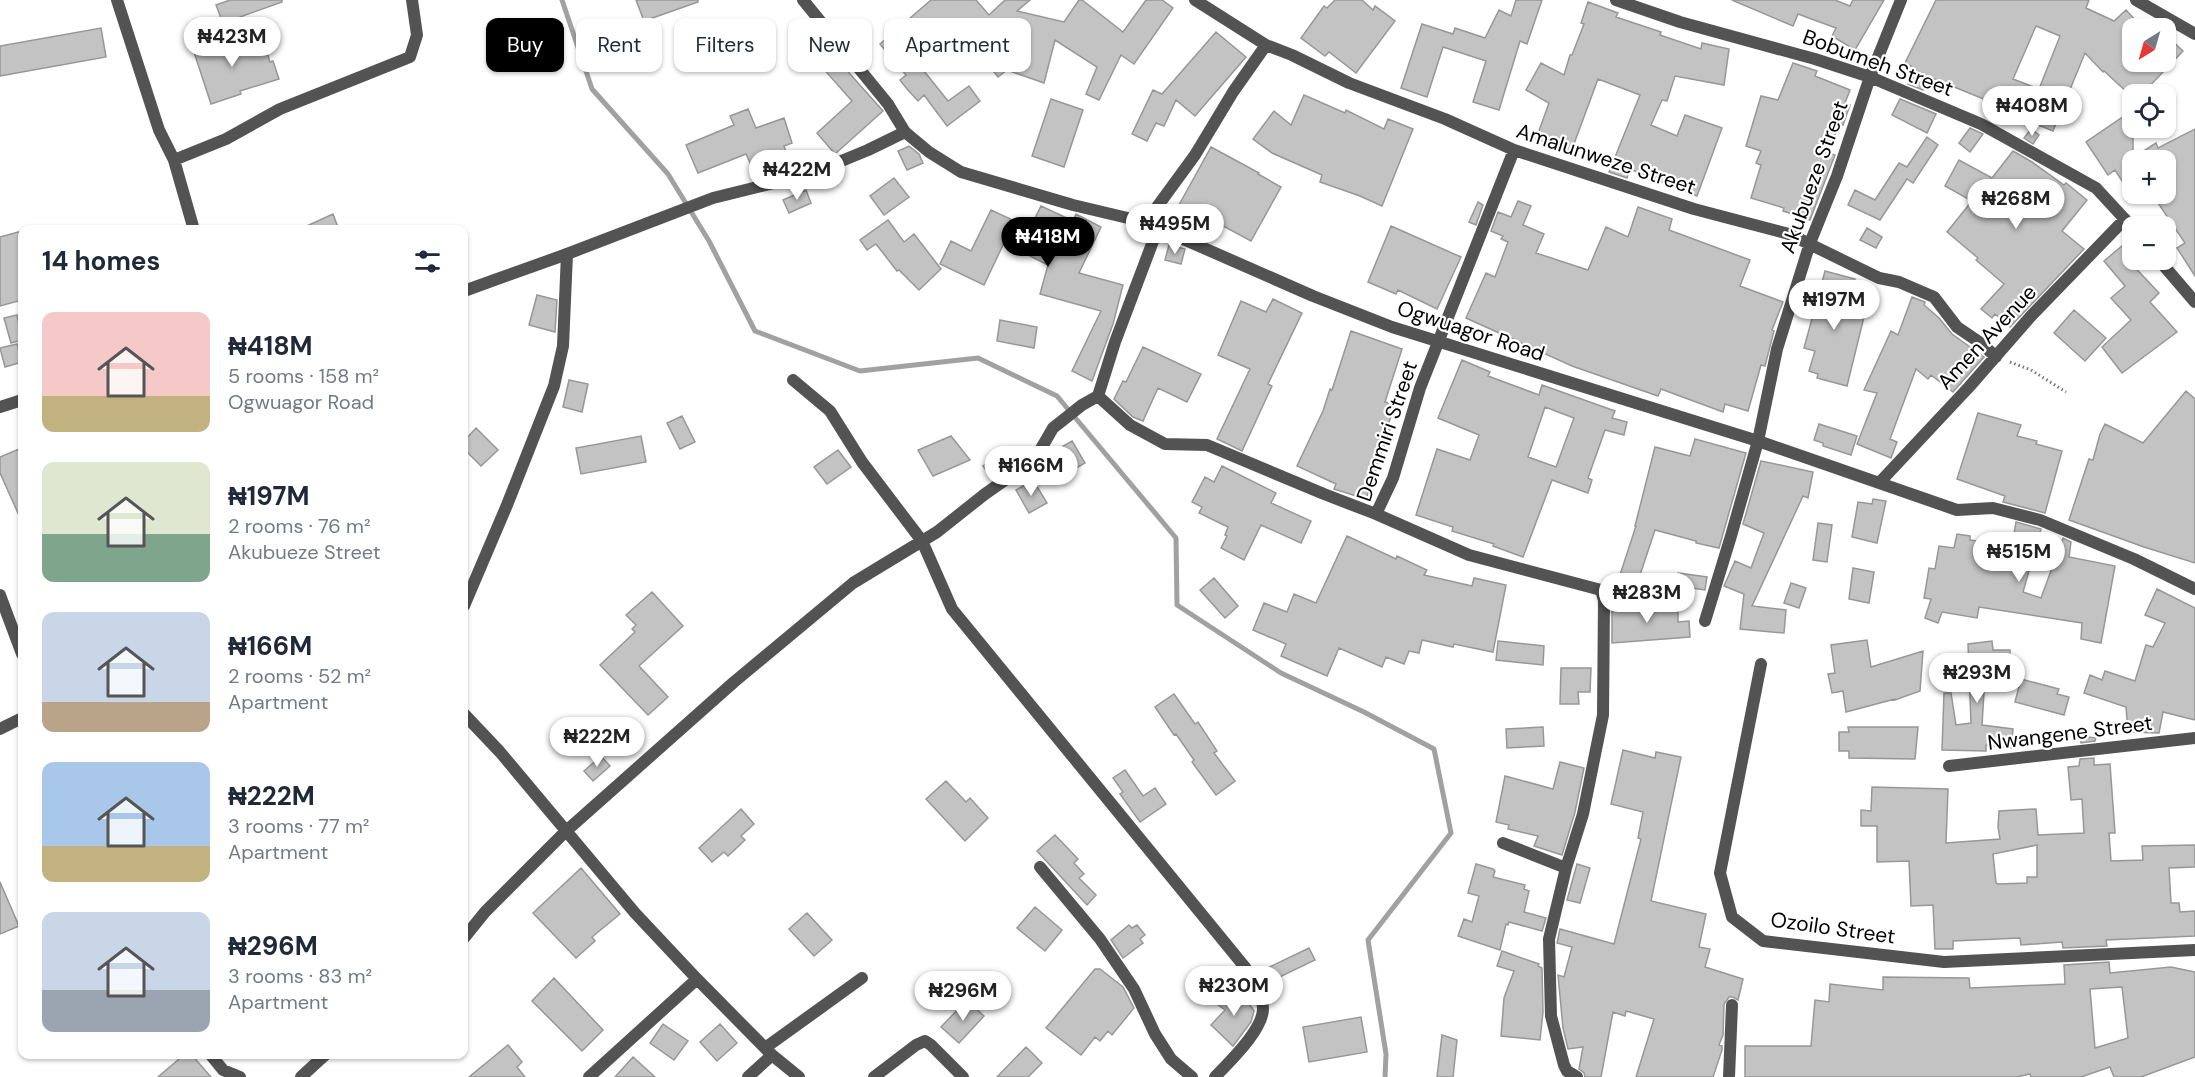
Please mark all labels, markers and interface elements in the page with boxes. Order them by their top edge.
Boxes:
pin: ₦423M [190,17,274,68]
chip: Buy [486,18,564,72]
chip: Rent [576,18,662,72]
chip: Filters [674,18,776,72]
chip: New [788,18,872,72]
chip: Apartment [884,18,1031,72]
north arrow [2122,18,2176,72]
map controls [2122,18,2176,270]
text: ₦423M [198,23,266,49]
street label: Bobumeh Street [1799,23,1957,103]
button: locate [2122,84,2176,138]
pin: ₦408M [1990,86,2074,137]
text: ₦408M [1996,92,2068,118]
street label: Akubueze Street [1773,97,1855,257]
street label: Amalunweze Street [1513,117,1699,201]
pin: ₦422M [755,150,839,201]
button: + [2122,150,2176,204]
text: ₦422M [763,156,831,182]
pin: ₦268M [1974,179,2058,230]
text: ₦268M [1981,185,2051,211]
pin: ₦495M [1133,204,1217,255]
text: ₦495M [1140,210,1210,236]
button: − [2122,216,2176,270]
pin: ₦418M [1006,217,1090,268]
text: ₦418M [1015,223,1081,249]
text: 14 homes [42,244,160,278]
icon: filters [411,245,444,278]
street label: Amen Avenue [1931,279,2043,395]
pin: ₦197M [1792,280,1876,331]
text: ₦197M [1803,286,1865,312]
street label: Ogwuagor Road [1394,294,1548,368]
text: ₦418M [228,329,313,363]
icon: home [90,336,162,408]
street label: Demmiri Street [1350,357,1424,505]
text: 5 rooms · 158 m² [228,363,379,389]
text: Ogwuagor Road [228,389,374,415]
pin: ₦166M [989,446,1073,497]
text: ₦166M [999,452,1063,478]
text: ₦197M [228,479,309,513]
icon: home [90,486,162,558]
text: 2 rooms · 76 m² [228,513,371,539]
pin: ₦515M [1977,532,2061,583]
text: ₦515M [1987,538,2051,564]
text: Akubueze Street [228,539,381,565]
pin: ₦283M [1605,573,1689,624]
text: ₦283M [1613,579,1681,605]
text: ₦166M [228,629,312,663]
icon: home [90,636,162,708]
pin: ₦293M [1935,653,2019,704]
text: ₦293M [1943,659,2011,685]
text: 2 rooms · 52 m² [228,663,371,689]
text: Apartment [228,689,328,715]
street label: Nwangene Street [1986,709,2154,757]
pin: ₦222M [555,717,639,768]
text: ₦222M [564,723,630,749]
text: ₦222M [228,779,315,813]
icon: home [90,786,162,858]
text: 3 rooms · 77 m² [228,813,369,839]
text: Apartment [228,839,328,865]
street label: Ozoilo Street [1769,905,1897,951]
text: ₦296M [228,929,318,963]
icon: home [90,936,162,1008]
text: 3 rooms · 83 m² [228,963,372,989]
pin: ₦230M [1192,966,1276,1017]
pin: ₦296M [921,971,1005,1022]
text: ₦230M [1199,972,1269,998]
text: ₦296M [928,977,998,1003]
text: Apartment [228,989,328,1015]

